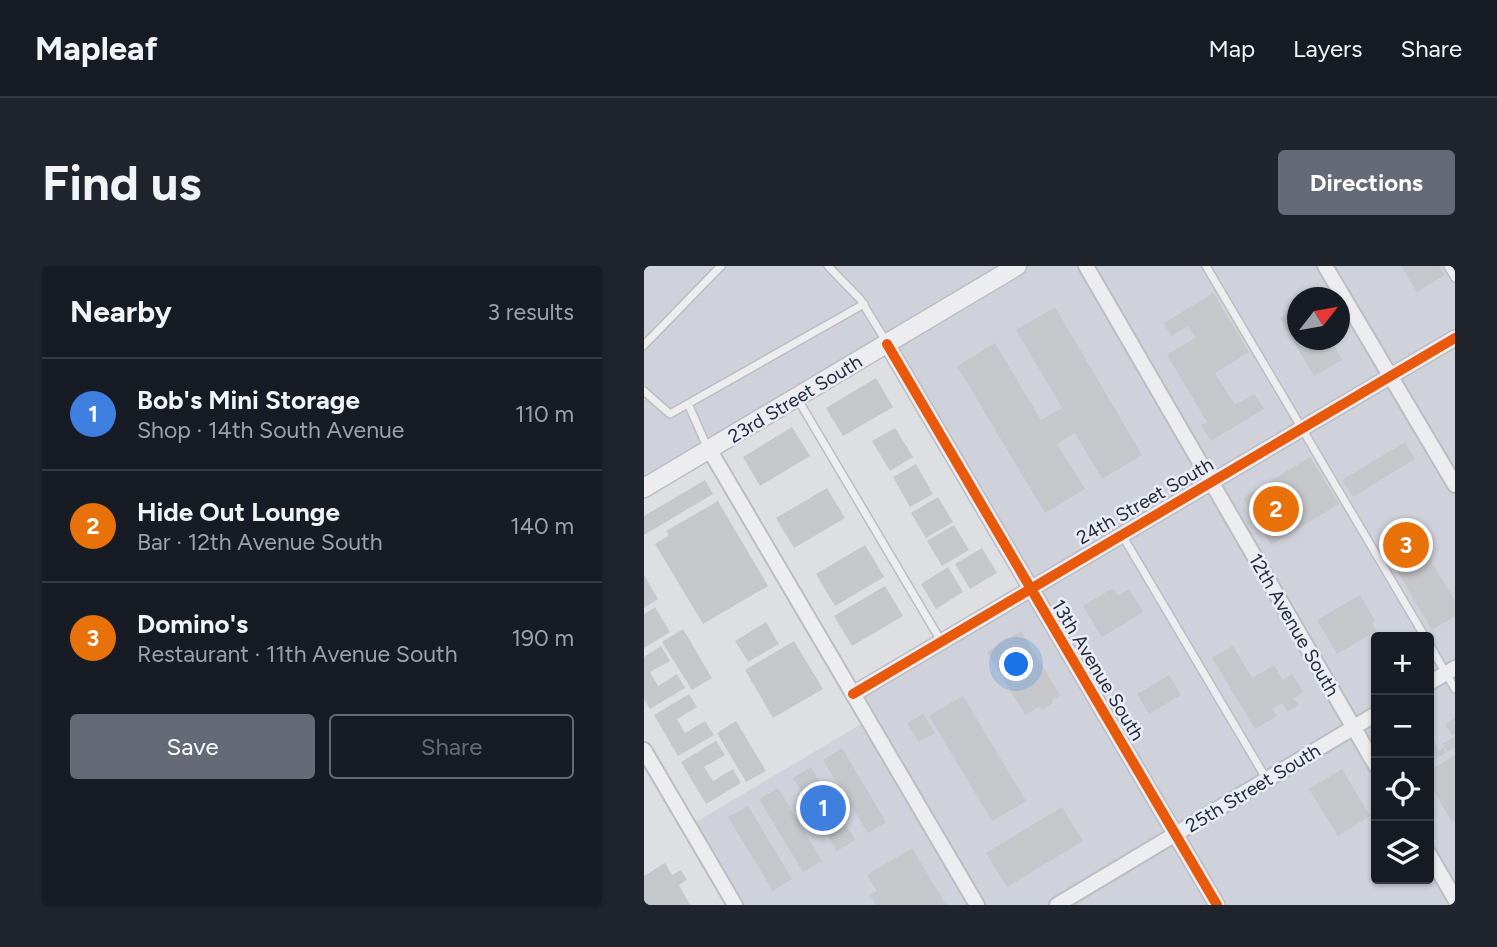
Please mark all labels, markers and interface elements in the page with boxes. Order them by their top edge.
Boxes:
text: Mapleaf [35,29,158,68]
text: Map [1208,34,1255,63]
text: Layers [1293,34,1362,63]
text: Share [1400,34,1462,63]
button: Directions [1278,150,1455,215]
text: Find us [42,153,201,212]
north arrow [1287,287,1350,350]
text: Nearby [70,293,172,330]
text: 3 results [487,298,574,326]
street label: 23rd Street South [724,350,866,448]
text: Bob's Mini Storage [137,384,360,416]
text: 1 [88,400,98,428]
text: 110 m [515,400,574,428]
text: Shop · 14th South Avenue [137,416,404,444]
street label: 24th Street South [1073,453,1217,549]
pin: 2 [1253,483,1299,535]
text: Hide Out Lounge [137,496,340,528]
text: 2 [86,512,100,540]
text: 140 m [510,512,574,540]
pin: 3 [1383,519,1429,571]
text: Bar · 12th Avenue South [137,528,383,556]
street label: 12th Avenue South [1244,550,1344,700]
street label: 13th Avenue South [1047,595,1149,745]
text: Domino's [137,608,248,640]
text: 3 [87,624,99,652]
text: 190 m [511,624,574,652]
map controls [1371,632,1434,884]
button: + [1371,632,1434,695]
text: Restaurant · 11th Avenue South [137,640,458,668]
your location [999,647,1033,681]
button: − [1371,695,1434,758]
button: Save [70,714,315,779]
button: Share [329,714,574,779]
street label: 25th Street South [1182,739,1324,837]
button: locate [1371,758,1434,821]
pin: 1 [800,782,846,834]
button: layers [1371,821,1434,884]

